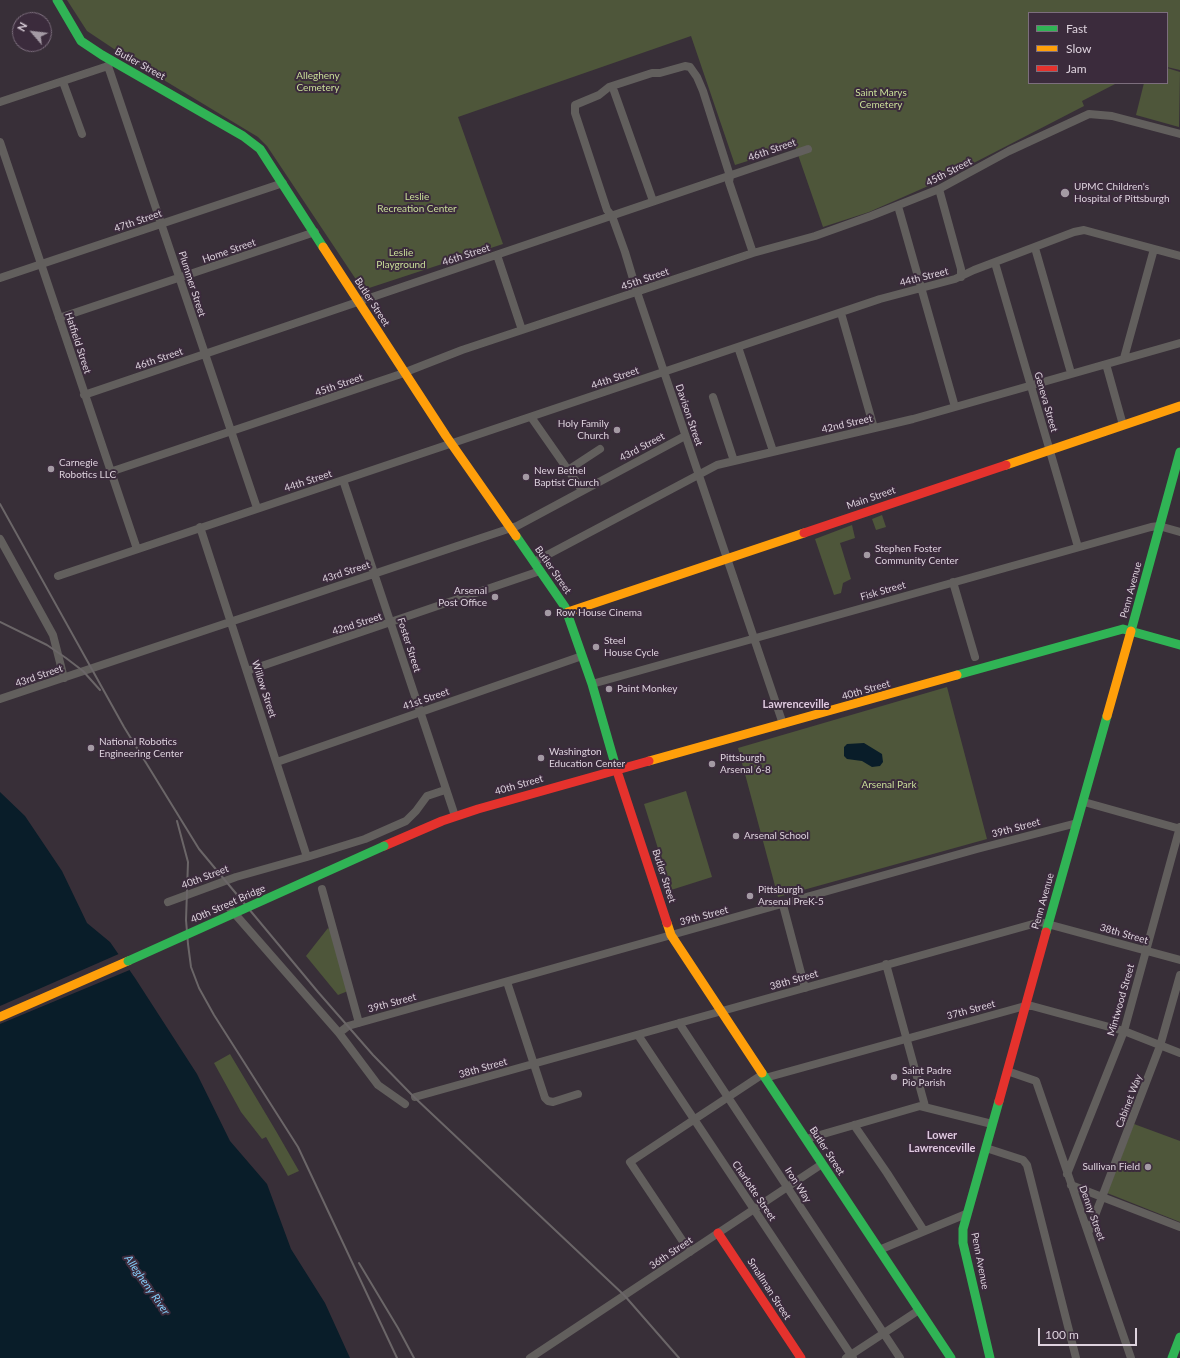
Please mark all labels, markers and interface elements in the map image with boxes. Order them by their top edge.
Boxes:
north arrow [12,12,52,52]
legend [1028,12,1168,84]
text: N [14,20,30,33]
text: Fast [1066,21,1087,36]
text: Slow [1066,41,1091,56]
street label: Butler Street [113,45,167,83]
text: Jam [1066,61,1087,76]
park label: Allegheny Cemetery [296,70,340,94]
park label: Saint Marys Cemetery [855,87,907,110]
street label: 46th Street [747,136,797,164]
street label: 45th Street [924,155,974,189]
place label: UPMC Children's Hospital of Pittsburgh [1074,181,1170,204]
marker: UPMC Children's Hospital of Pittsburgh [1059,187,1071,199]
park label: Leslie Recreation Center [377,191,457,214]
street label: 47th Street [113,207,163,235]
street label: Home Street [201,236,257,266]
street label: 46th Street [441,242,491,268]
park label: Leslie Playground [376,247,426,270]
street label: Plummer Street [176,250,208,318]
street label: 45th Street [620,265,670,293]
street label: 44th Street [898,265,950,289]
street label: Butler Street [352,275,392,329]
street label: Hatfield Street [62,311,94,375]
street label: 46th Street [134,345,184,373]
street label: 44th Street [590,364,640,392]
street label: Geneva Street [1032,370,1060,434]
street label: 45th Street [314,371,364,399]
street label: Davison Street [673,383,705,447]
street label: 42nd Street [820,412,874,436]
place label: Holy Family Church [558,418,609,442]
marker: Holy Family Church [612,425,622,435]
street label: 43rd Street [617,430,667,464]
place label: Carnegie Robotics LLC [59,457,116,480]
marker: Carnegie Robotics LLC [46,464,56,474]
place label: New Bethel Baptist Church [534,465,599,488]
street label: 44th Street [283,468,333,494]
marker: New Bethel Baptist Church [521,472,531,482]
street label: Main Street [845,484,897,512]
place label: Stephen Foster Community Center [875,543,958,566]
street label: Butler Street [532,544,574,596]
marker: Stephen Foster Community Center [862,550,872,560]
street label: 43rd Street [321,559,371,585]
street label: Penn Avenue [1118,561,1144,619]
street label: Fisk Street [859,579,907,603]
place label: Arsenal Post Office [438,585,487,608]
marker: Arsenal Post Office [490,592,500,602]
place label: Row House Cinema [556,607,642,619]
marker: Row House Cinema [543,608,553,618]
street label: 42nd Street [331,610,383,638]
street label: Foster Street [395,616,423,674]
place label: Steel House Cycle [604,635,659,658]
marker: Steel House Cycle [591,642,601,652]
street label: Willow Street [249,659,279,719]
street label: 43rd Street [14,662,64,690]
street label: 40th Street [840,677,892,703]
place label: Paint Monkey [617,683,677,695]
marker: Paint Monkey [604,684,614,694]
street label: 41st Street [401,685,451,713]
district label: Lawrenceville [763,697,829,711]
place label: National Robotics Engineering Center [99,736,183,760]
marker: National Robotics Engineering Center [86,743,96,753]
place label: Washington Education Center [549,746,625,770]
place label: Pittsburgh Arsenal 6-8 [720,752,771,776]
marker: Washington Education Center [536,753,546,763]
marker: Pittsburgh Arsenal 6-8 [707,759,717,769]
street label: 40th Street [493,772,545,798]
park label: Arsenal Park [862,779,916,791]
street label: 39th Street [990,816,1042,840]
place label: Arsenal School [744,830,809,842]
marker: Arsenal School [731,831,741,841]
street label: Butler Street [650,848,678,904]
street label: 40th Street [180,863,230,891]
street label: Penn Avenue [1029,872,1057,930]
street label: 40th Street Bridge [189,882,267,926]
place label: Pittsburgh Arsenal PreK-5 [758,884,824,908]
marker: Pittsburgh Arsenal PreK-5 [745,891,755,901]
street label: 39th Street [678,904,730,928]
street label: 38th Street [1098,921,1150,947]
street label: Mintwood Street [1105,963,1137,1037]
street label: 38th Street [768,967,820,993]
street label: 39th Street [366,991,418,1015]
street label: 37th Street [945,998,997,1022]
street label: 38th Street [457,1055,509,1081]
place label: Saint Padre Pio Parish [902,1065,952,1088]
marker: Saint Padre Pio Parish [889,1072,899,1082]
street label: Cabinet Way [1113,1073,1145,1129]
street label: Butler Street [807,1124,847,1178]
district label: Lower Lawrenceville [909,1128,975,1154]
street label: Charlotte Street [730,1159,778,1223]
place label: Sullivan Field [1083,1161,1140,1173]
marker: Sullivan Field [1143,1162,1153,1172]
street label: Iron Way [782,1165,814,1205]
street label: Denny Street [1076,1184,1108,1242]
street label: Penn Avenue [969,1231,991,1291]
street label: 36th Street [647,1234,695,1272]
water label: Allegheny River [121,1252,173,1318]
street label: Smallman Street [745,1256,793,1322]
scale bar [1040,1320,1139,1346]
text: 100 m [1045,1327,1079,1342]

